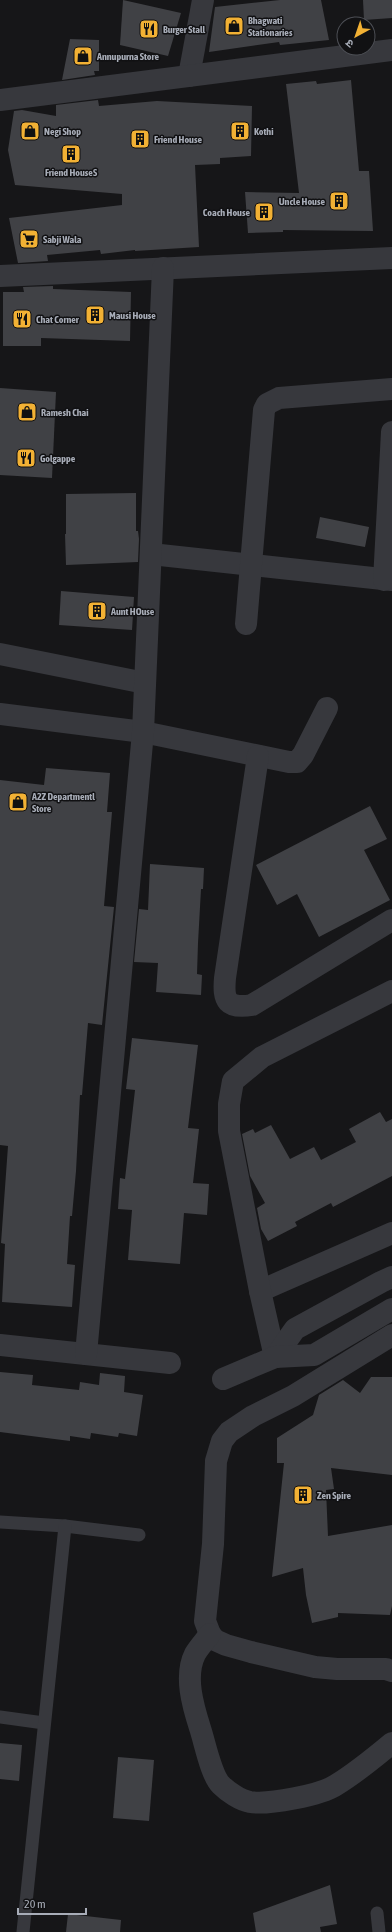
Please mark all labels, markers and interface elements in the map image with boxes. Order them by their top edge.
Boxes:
shop icon: Bhagwati Stationaries [223,15,245,37]
place label: Bhagwati Stationaries [248,15,293,38]
north arrow [336,16,376,56]
restaurant icon: Burger Stall [138,18,160,40]
place label: Burger Stall [163,24,206,35]
text: उ [343,37,356,50]
shop icon: Annupurna Store [72,45,94,67]
place label: Annupurna Store [96,51,159,62]
shop icon: Negi Shop [19,120,41,142]
building icon: Kothi [229,120,251,142]
place label: Negi Shop [44,126,81,137]
place label: Kothi [254,126,273,137]
building icon: Friend House [129,128,151,150]
place label: Friend House [154,134,202,145]
building icon: Friend HouseS [60,143,82,165]
place label: Friend HouseS [45,167,98,178]
building icon: Uncle House [328,190,350,212]
place label: Uncle House [279,196,325,207]
building icon: Coach House [253,201,275,223]
place label: Coach House [203,207,250,218]
supermarket icon: Sabji Wala [18,228,40,250]
place label: Sabji Wala [43,234,82,245]
building icon: Mausi House [84,304,106,326]
restaurant icon: Chat Corner [11,308,33,330]
place label: Mausi House [109,310,156,321]
place label: Chat Corner [36,314,80,325]
shop icon: Ramesh Chai [16,401,38,423]
place label: Ramesh Chai [41,407,88,418]
restaurant icon: Golgappe [15,447,37,469]
place label: Golgappe [40,453,76,464]
building icon: Aunt HOuse [86,600,108,622]
place label: Aunt HOuse [110,606,155,617]
shop icon: A2Z Departmentl Store [7,791,29,813]
place label: A2Z Departmentl Store [31,791,95,814]
building icon: Zen Spire [292,1484,314,1506]
place label: Zen Spire [317,1490,351,1501]
scale bar [18,1890,86,1916]
text: 20 m [24,1897,46,1911]

